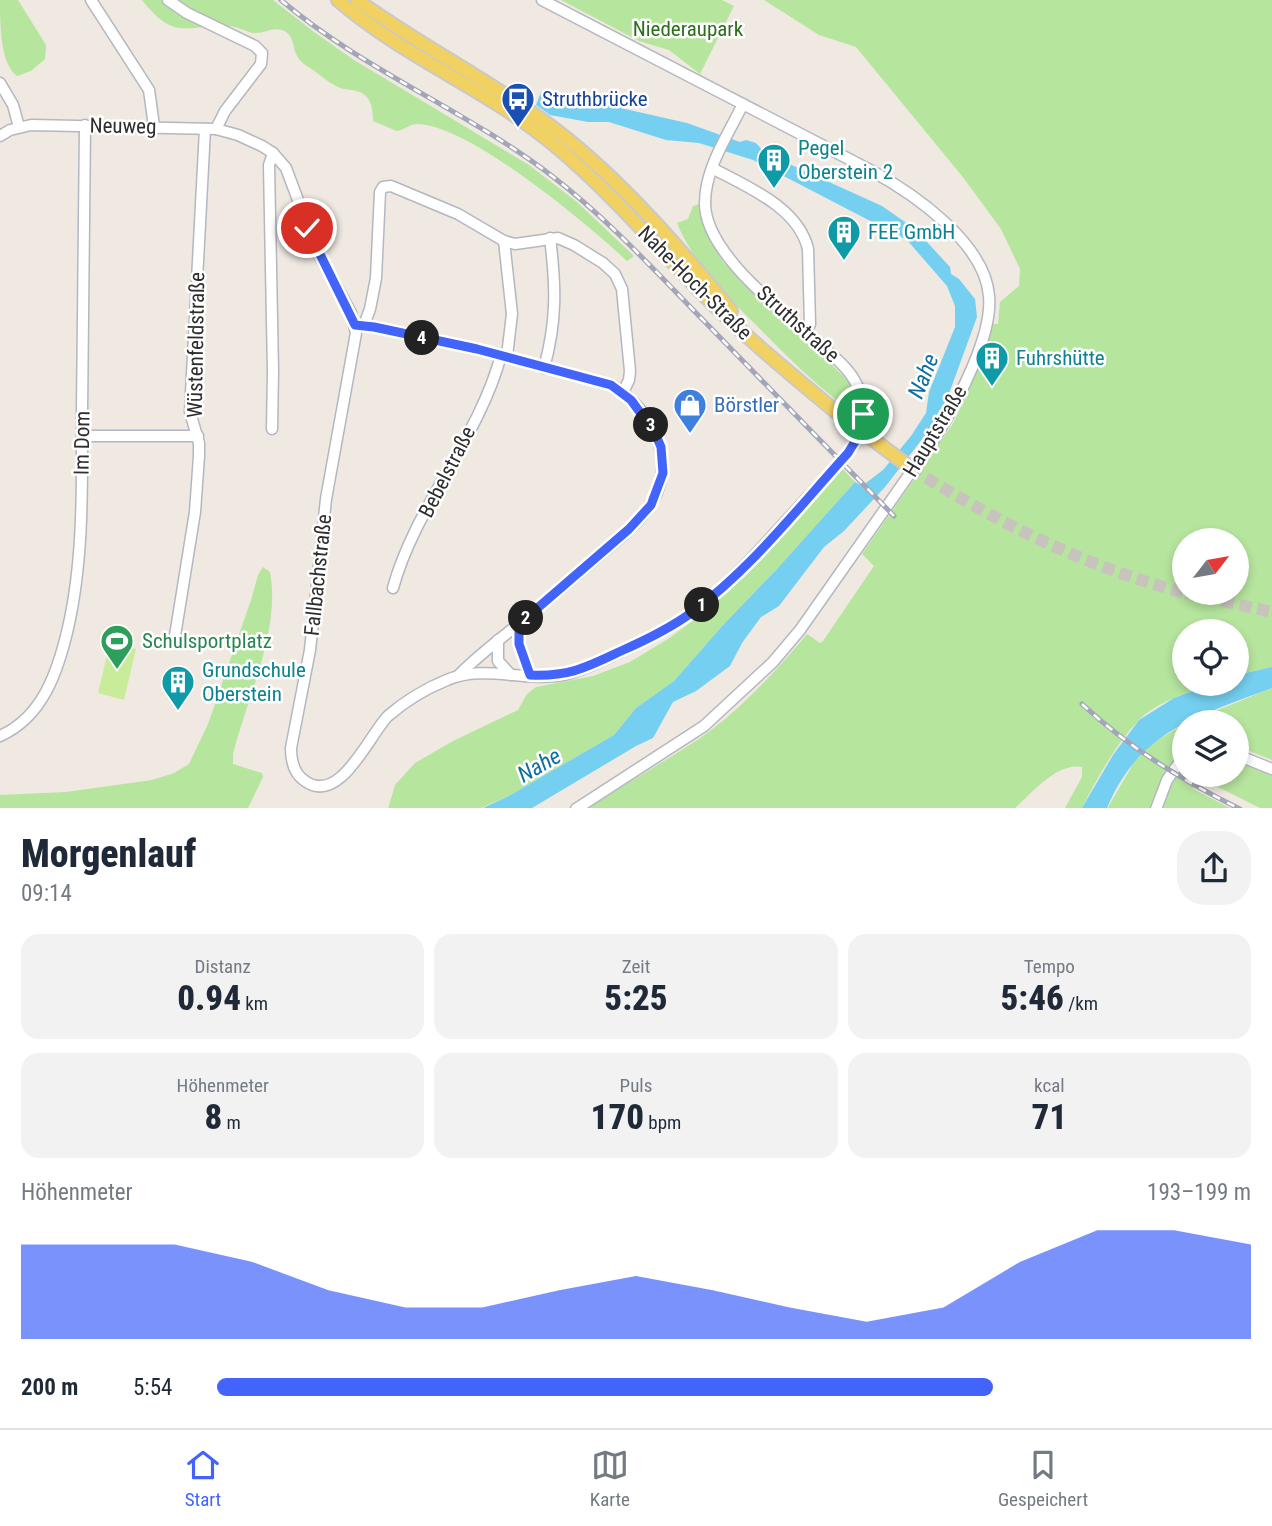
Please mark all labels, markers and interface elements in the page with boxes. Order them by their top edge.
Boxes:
park label: Niederaupark [633,17,744,41]
bus stop icon: Struthbrücke [499,80,537,129]
place label: Struthbrücke [542,87,648,111]
street label: Neuweg [89,113,157,139]
place label: Pegel Oberstein 2 [798,136,893,184]
building icon: Pegel Oberstein 2 [755,141,793,190]
pin [277,198,337,258]
icon: check [288,209,326,247]
building icon: FEE GmbH [825,213,863,262]
place label: FEE GmbH [868,220,955,244]
street label: Nahe-Hoch-Straße [633,221,757,345]
street label: Wüstenfeldstraße [183,272,209,418]
street label: Struthstraße [752,281,844,367]
pin: 4 [404,320,440,356]
text: 4 [417,326,426,349]
building icon: Fuhrshütte [973,339,1011,388]
place label: Fuhrshütte [1016,346,1105,370]
water label: Nahe [902,350,945,402]
street label: Hauptstraße [898,381,972,481]
pin [833,384,893,444]
shop icon: Börstler [671,386,709,435]
place label: Börstler [714,393,779,417]
icon: arrive [844,395,882,433]
pin: 3 [634,408,668,442]
street label: Im Dom [69,411,95,475]
text: 3 [646,413,655,436]
street label: Bebelstraße [414,422,480,522]
street label: Fallbachstraße [300,513,336,637]
north arrow [1172,528,1250,606]
map controls [1172,528,1249,787]
pin: 1 [684,588,720,622]
text: 1 [697,593,706,616]
pin: 2 [508,600,544,636]
text: 2 [521,606,530,629]
button: locate [1172,619,1249,696]
sports icon: Schulsportplatz [98,622,136,671]
place label: Schulsportplatz [142,629,272,653]
place label: Grundschule Oberstein [202,658,306,706]
building icon: Grundschule Oberstein [159,663,197,712]
button: layers [1172,710,1249,787]
water label: Nahe [513,742,566,789]
button: share [1177,831,1251,905]
text: Morgenlauf [21,832,196,876]
text: 09:14 [21,880,72,907]
text: Distanz [195,955,251,978]
text: Zeit [622,955,650,978]
text: Tempo [1024,955,1075,978]
text: 0.94 [177,978,241,1019]
text: 5:25 [604,978,668,1019]
text: 5:46 [1001,978,1064,1019]
text: km [241,992,268,1015]
text: /km [1064,992,1098,1015]
text: Höhenmeter [177,1074,269,1097]
text: Puls [620,1074,652,1097]
text: kcal [1034,1074,1065,1097]
text: 8 [204,1097,222,1138]
text: 170 [591,1097,644,1138]
text: 71 [1032,1097,1067,1138]
text: m [222,1111,241,1134]
text: bpm [644,1111,681,1134]
text: Höhenmeter [21,1179,133,1206]
text: 193–199 m [1147,1179,1251,1206]
text: 200 m [21,1374,78,1401]
text: 5:54 [133,1374,172,1401]
tab: Start [184,1446,222,1511]
tab: Karte [590,1446,630,1511]
tab: Gespeichert [998,1446,1088,1511]

